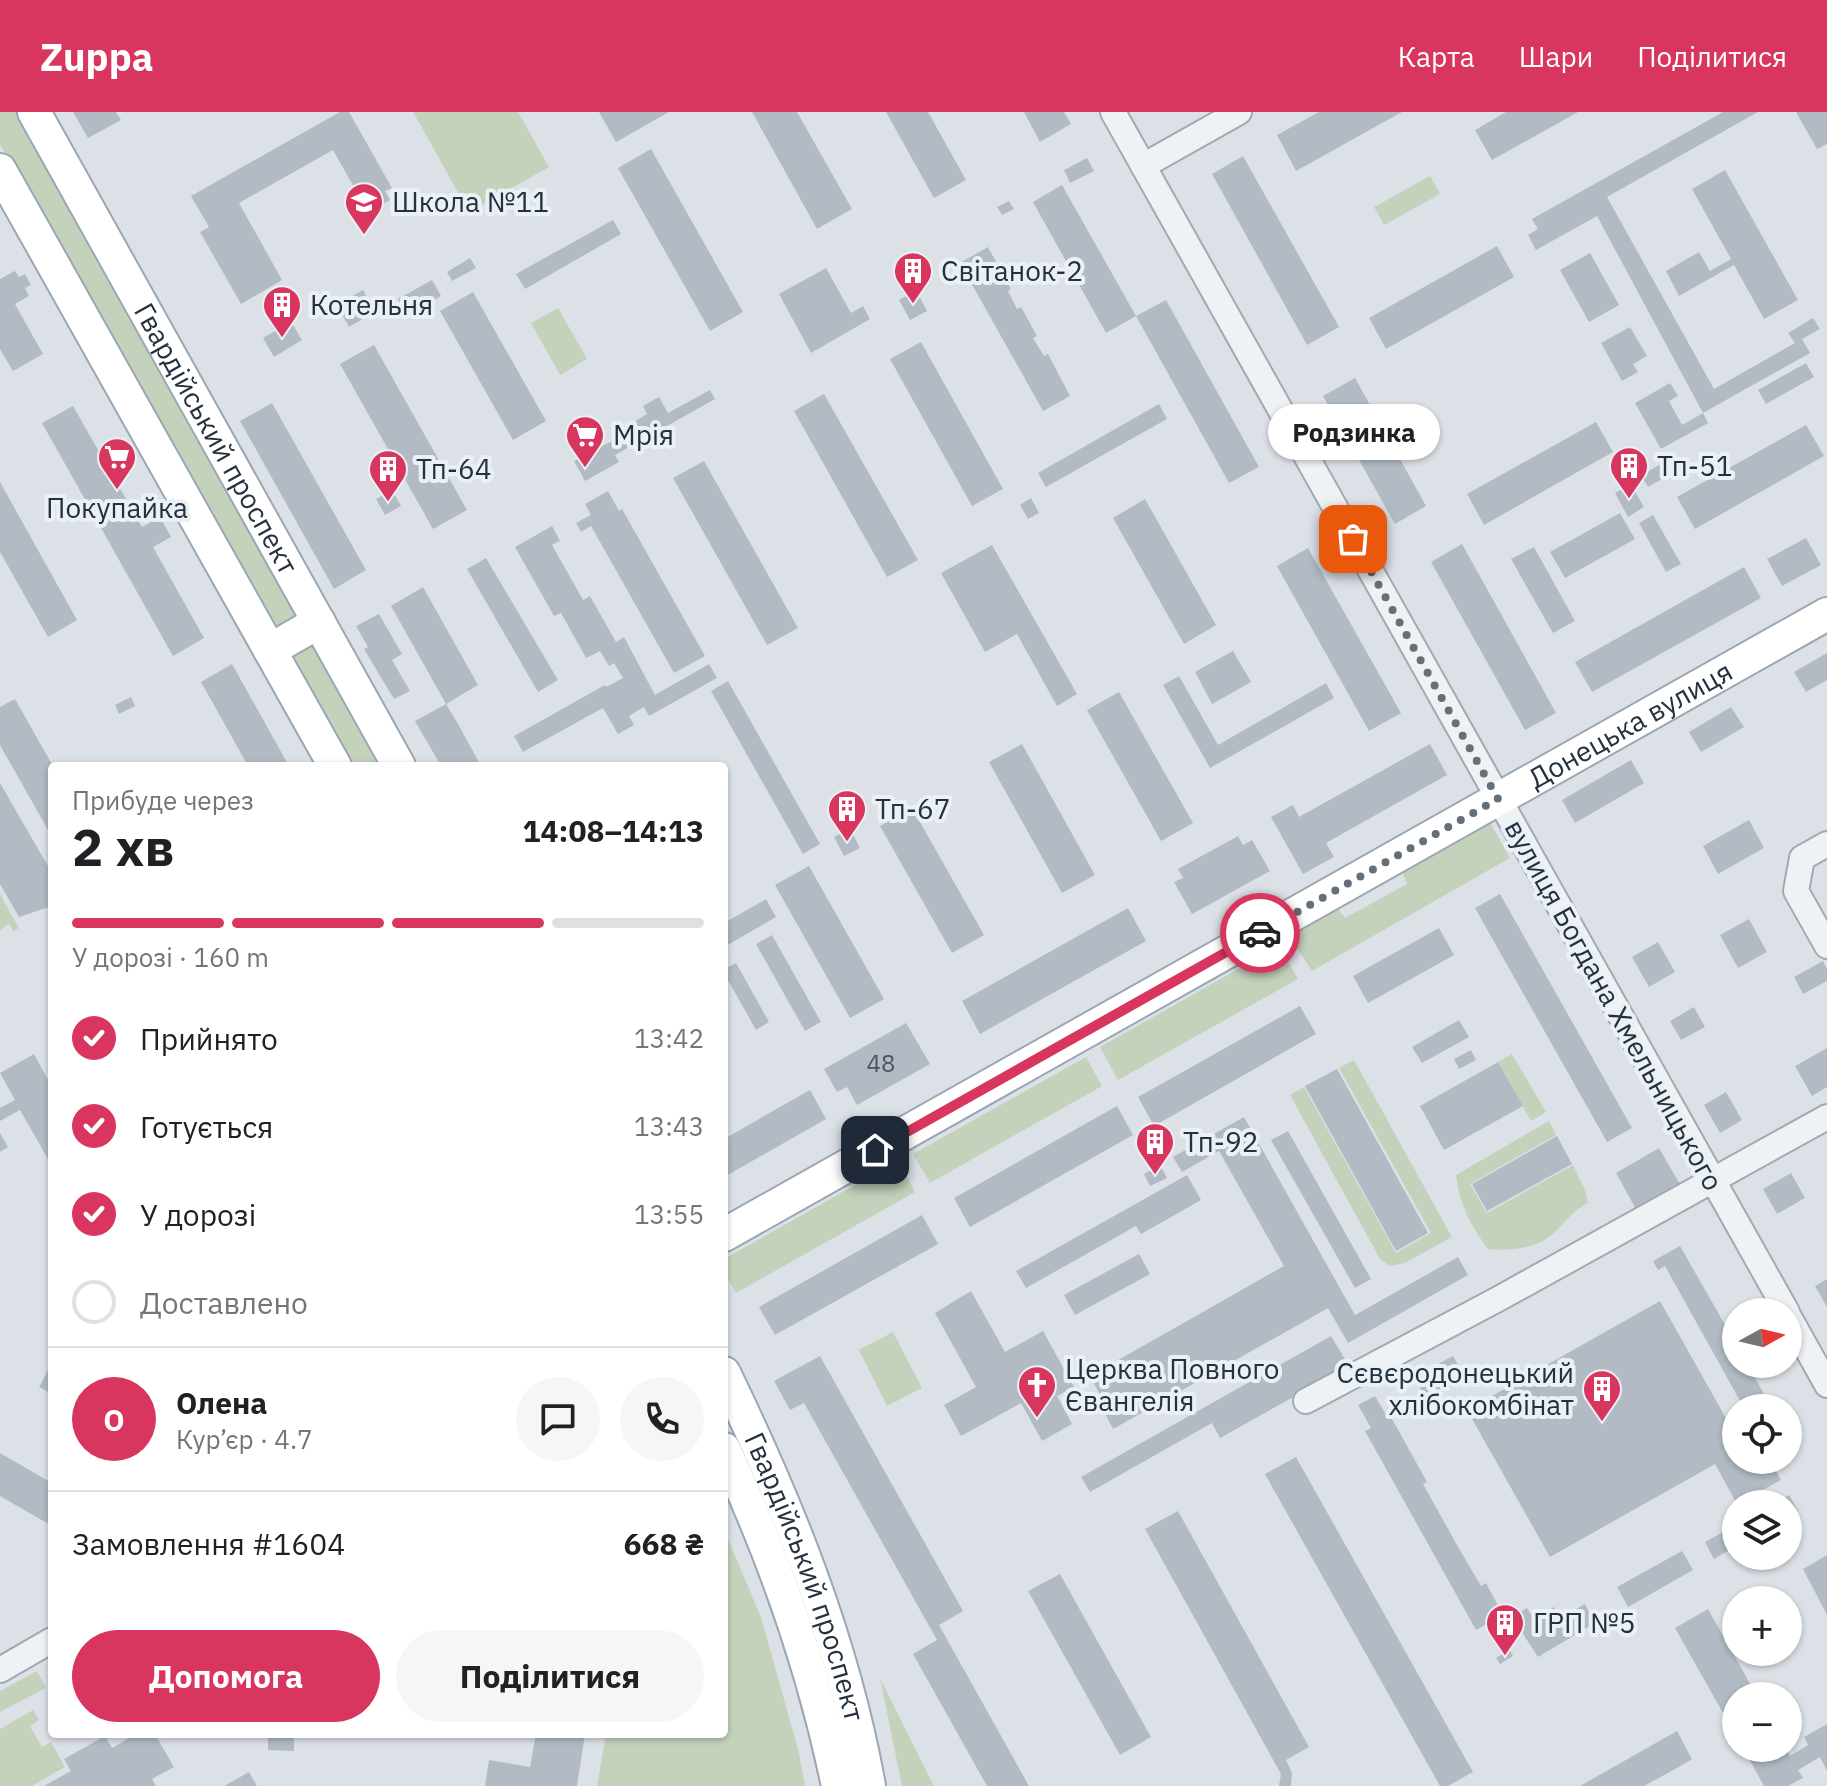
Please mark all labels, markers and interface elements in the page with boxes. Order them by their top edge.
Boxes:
text: Zuppa [40,32,153,81]
text: Карта [1398,38,1475,75]
text: Шари [1519,38,1593,75]
text: Поділитися [1637,38,1787,75]
school or university icon: Школа №11 [343,181,385,236]
place label: Школа №11 [392,183,549,220]
building icon: Світанок-2 [892,250,934,305]
place label: Світанок-2 [941,252,1083,289]
building icon: Котельня [261,284,303,339]
place label: Котельня [310,286,433,323]
street label: Гвардійський проспект [126,296,307,580]
callout: Родзинка [1267,403,1439,459]
supermarket icon: Мрія [564,414,606,469]
text: Родзинка [1292,415,1416,449]
place label: Мрія [613,416,674,453]
supermarket icon: Покупайка [96,436,138,491]
building icon: Тп-51 [1608,445,1650,500]
place label: Тп-51 [1657,447,1733,484]
building icon: Тп-64 [367,448,409,503]
place label: Тп-64 [416,450,492,487]
place label: Покупайка [46,489,188,526]
pin [1319,505,1387,573]
icon: bag [1331,517,1375,561]
street label: Донецька вулиця [1521,652,1739,797]
text: Прибуде через [72,783,254,817]
building icon: Тп-67 [826,788,868,843]
place label: Тп-67 [875,790,951,827]
text: 14:08–14:13 [523,811,704,850]
text: 2 хв [72,813,175,880]
street label: вулиця Богдана Хмельницького [1497,813,1732,1197]
courier [1220,893,1300,973]
icon: car [1238,911,1282,955]
text: У дорозі · 160 m [72,940,269,974]
icon: check [72,1016,116,1060]
text: Прийнято [140,1019,278,1058]
text: 13:42 [634,1021,704,1055]
house number: 48 [867,1047,895,1079]
icon: check [72,1104,116,1148]
text: Готується [140,1107,273,1146]
text: 13:43 [634,1109,704,1143]
pin [841,1116,909,1184]
building icon: Тп-92 [1134,1121,1176,1176]
place label: Тп-92 [1183,1123,1259,1160]
icon: home [853,1128,897,1172]
icon: check [72,1192,116,1236]
text: У дорозі [140,1195,256,1234]
text: 13:55 [634,1197,704,1231]
text: Доставлено [140,1283,308,1322]
north arrow [1722,1298,1802,1378]
map controls [1722,1298,1802,1762]
place label: Церква Повного Євангелія [1065,1350,1280,1419]
place label: Сєвєродонецький хлібокомбінат [1337,1354,1574,1423]
church icon: Церква Повного Євангелія [1016,1364,1058,1419]
building icon: Сєвєродонецький хлібокомбінат [1581,1368,1623,1423]
button: chat [516,1377,600,1461]
button: phone [620,1377,704,1461]
text: Олена [176,1383,267,1422]
button: locate [1722,1394,1802,1474]
text: О [103,1400,125,1439]
text: Кур’єр · 4.7 [176,1422,313,1456]
street label: Гвардійський проспект [736,1426,874,1725]
button: layers [1722,1490,1802,1570]
text: Замовлення #1604 [72,1524,345,1563]
text: 668 ₴ [624,1524,704,1563]
button: + [1722,1586,1802,1666]
building icon: ГРП №5 [1484,1602,1526,1657]
place label: ГРП №5 [1533,1604,1636,1641]
button: Допомога [72,1630,380,1722]
button: Поділитися [396,1630,704,1722]
button: − [1722,1682,1802,1762]

